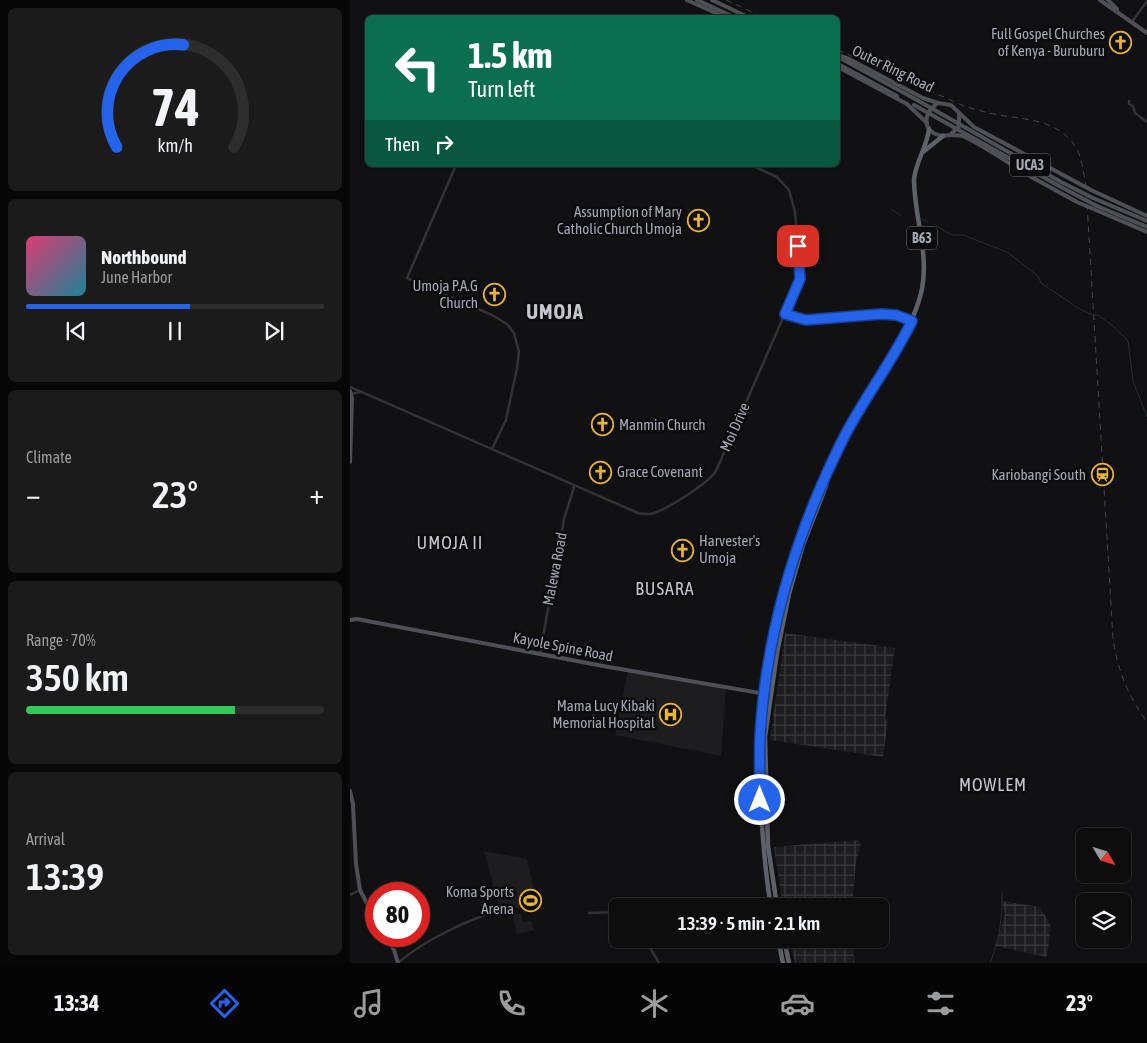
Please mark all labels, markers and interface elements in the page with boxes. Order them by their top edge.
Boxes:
place label: Full Gospel Churches of Kenya - Buruburu [991,25,1105,59]
church icon: Full Gospel Churches of Kenya - Buruburu [1109,31,1133,55]
icon: left [385,35,450,100]
text: 1.5 km [468,35,553,75]
street label: Outer Ring Road [850,41,937,96]
text: Turn left [468,76,535,102]
text: 74 [151,77,199,137]
icon: right [430,130,458,158]
text: Then [385,133,420,155]
text: km/h [157,135,193,156]
road number: UCA3 [1010,154,1050,176]
place label: Assumption of Mary Catholic Church Umoja [557,203,682,237]
church icon: Assumption of Mary Catholic Church Umoja [686,209,710,233]
pin [777,225,819,267]
road number: B63 [907,227,937,250]
icon: arrive [784,232,812,260]
text: Northbound [101,246,187,268]
text: June Harbor [101,268,172,286]
place label: Umoja P.A.G Church [412,277,478,311]
church icon: Umoja P.A.G Church [482,283,506,307]
district label: UMOJA [526,300,584,323]
icon: previous [62,317,90,345]
icon: pause [161,317,189,345]
icon: next [260,317,288,345]
street label: Moi Drive [716,400,753,454]
church icon: Manmin Church [591,413,615,437]
place label: Manmin Church [619,416,705,433]
text: Climate [26,448,72,466]
church icon: Grace Covenant [589,460,613,484]
place label: Grace Covenant [617,463,703,480]
station icon: Kariobangi South [1090,463,1114,487]
place label: Kariobangi South [992,466,1086,483]
text: 23° [152,473,198,516]
text: − [26,478,41,510]
text: + [309,478,324,510]
street label: Malewa Road [539,531,570,607]
district label: UMOJA II [417,532,483,553]
place label: Harvester's Umoja [699,532,760,566]
church icon: Harvester's Umoja [671,538,695,562]
district label: BUSARA [635,578,695,599]
street label: Kayole Spine Road [512,628,615,665]
text: Range · 70% [26,631,96,649]
text: 350 km [26,656,129,699]
place label: Mama Lucy Kibaki Memorial Hospital [553,697,655,731]
hospital icon: Mama Lucy Kibaki Memorial Hospital [659,703,683,727]
position arrow [733,773,785,825]
district label: MOWLEM [959,774,1027,795]
north arrow [1076,828,1131,882]
map controls [1076,828,1131,948]
text: Arrival [26,830,65,848]
text: 13:39 [26,855,104,898]
speed limit sign: 80 [365,882,430,947]
place label: Koma Sports Arena [446,883,514,917]
sports icon: Koma Sports Arena [518,889,542,913]
button: layers [1076,893,1131,948]
text: 13:39 · 5 min · 2.1 km [678,912,820,934]
icon: directions [207,986,242,1021]
icon: music [351,986,386,1021]
icon: phone [494,986,529,1021]
icon: climate [637,986,672,1021]
icon: car [780,986,815,1021]
icon: filters [923,986,958,1021]
text: 13:34 [54,990,99,1016]
text: 23° [1066,990,1093,1016]

